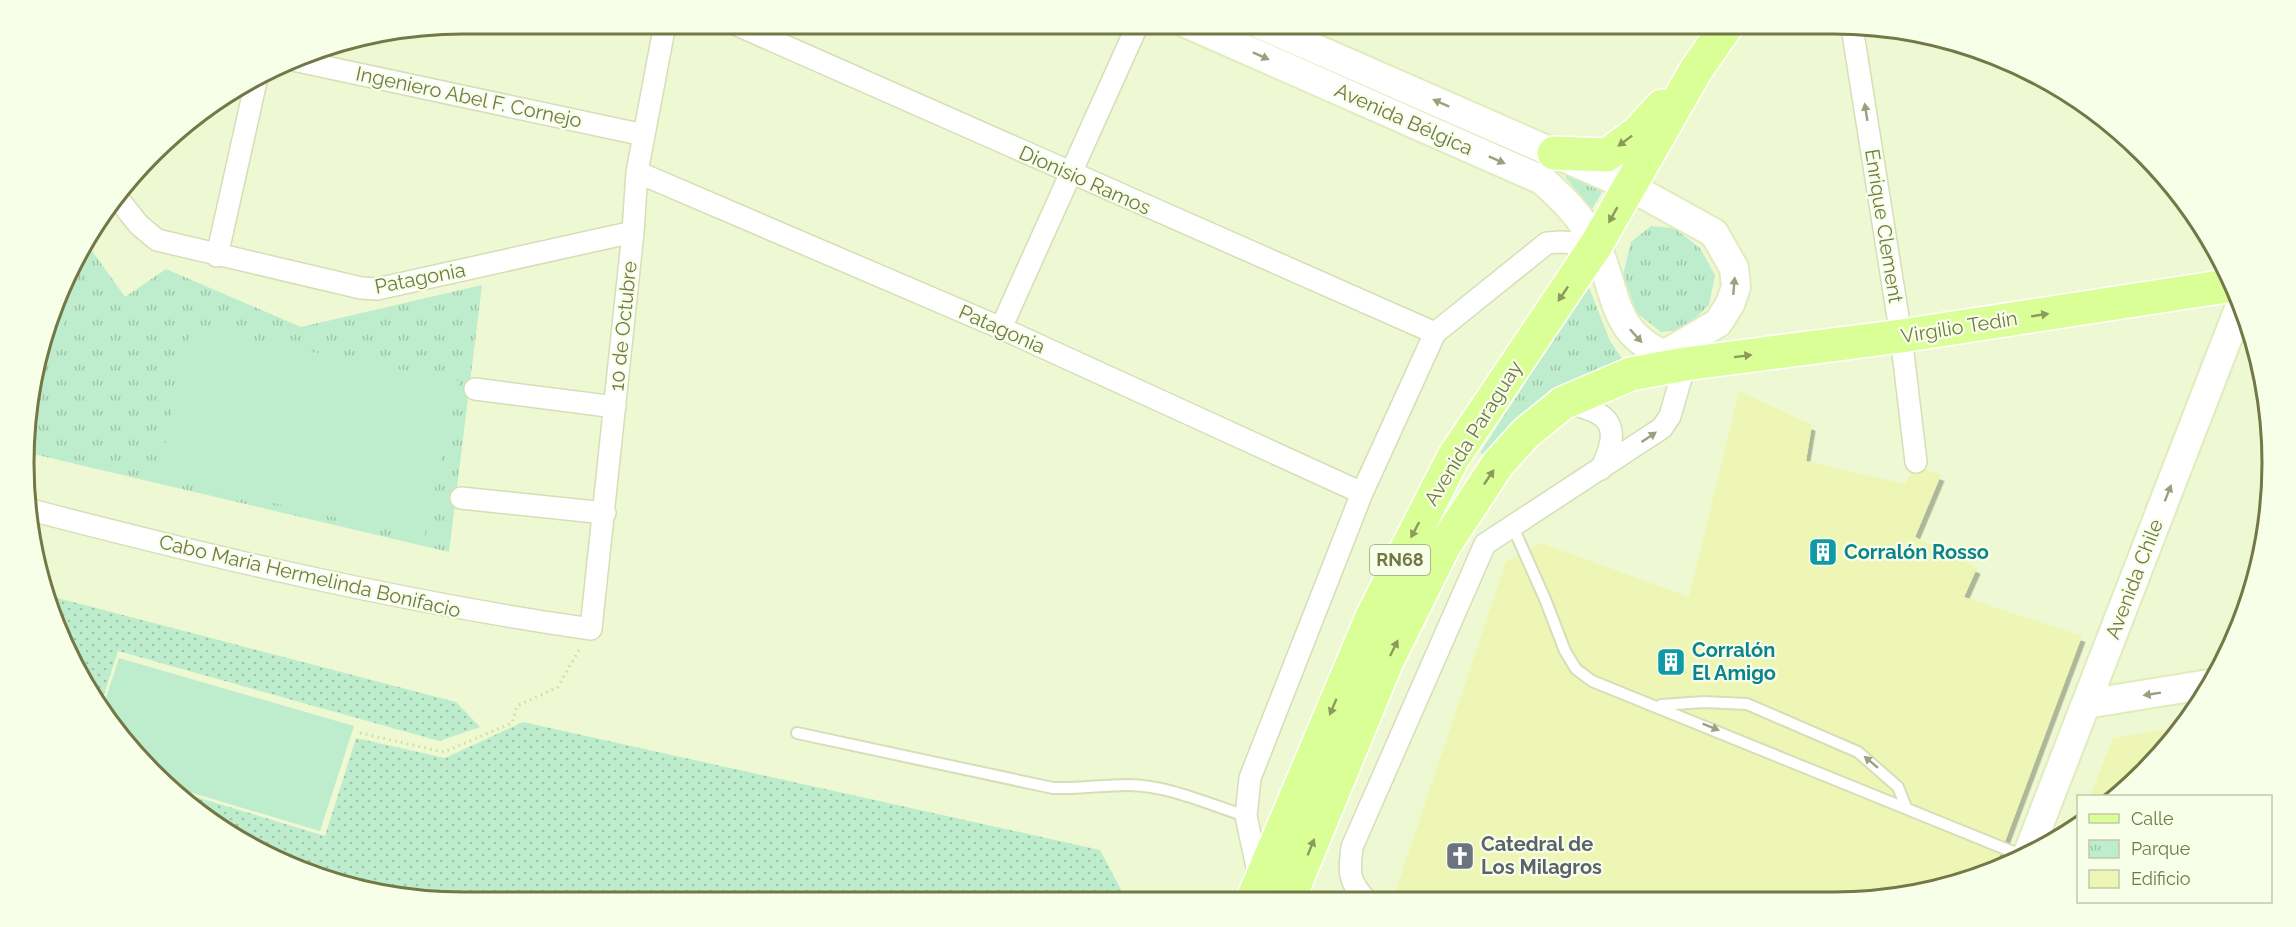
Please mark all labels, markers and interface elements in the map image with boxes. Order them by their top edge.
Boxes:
one-way arrow [1252,52,1270,61]
street label: Ingeniero Abel F. Cornejo [354,61,584,133]
street label: Avenida Bélgica [1331,78,1477,160]
one-way arrow [1432,99,1449,108]
one-way arrow [1861,103,1870,122]
one-way arrow [1618,135,1633,147]
street label: Dionisio Ramos [1016,140,1154,220]
street label: Enrique Clement [1860,147,1908,305]
one-way arrow [1488,156,1506,166]
one-way arrow [1608,207,1618,224]
street label: Patagonia [373,257,467,299]
street label: 10 de Octubre [604,260,642,392]
one-way arrow [1729,276,1739,295]
one-way arrow [1558,286,1569,302]
street label: Patagonia [955,299,1049,359]
street label: Virgilio Tedín [1899,306,2019,348]
one-way arrow [2030,310,2049,319]
one-way arrow [1629,329,1643,344]
one-way arrow [1733,351,1752,361]
street label: Avenida Paraguay [1419,356,1527,510]
one-way arrow [1641,431,1657,443]
one-way arrow [1483,469,1494,486]
one-way arrow [2163,484,2173,502]
street label: Avenida Chile [2100,516,2168,642]
one-way arrow [1410,521,1420,538]
street label: Cabo María Hermelinda Bonifacio [157,530,463,622]
building icon: Corralón Rosso [1807,536,1839,568]
place label: Corralón Rosso [1844,540,1989,564]
road number: RN68 [1370,545,1430,575]
place label: Corralón El Amigo [1692,638,1776,685]
one-way arrow [1389,639,1399,656]
building icon: Corralón El Amigo [1655,646,1687,678]
one-way arrow [2142,689,2161,698]
one-way arrow [1328,698,1338,716]
one-way arrow [1702,723,1720,732]
one-way arrow [1864,756,1879,769]
legend [2077,795,2272,903]
text: Calle [2131,808,2174,829]
place label: Catedral de Los Milagros [1481,832,1602,879]
one-way arrow [1306,838,1315,855]
text: Parque [2131,838,2191,859]
church icon: Catedral de Los Milagros [1444,840,1476,872]
text: Edificio [2131,868,2191,889]

